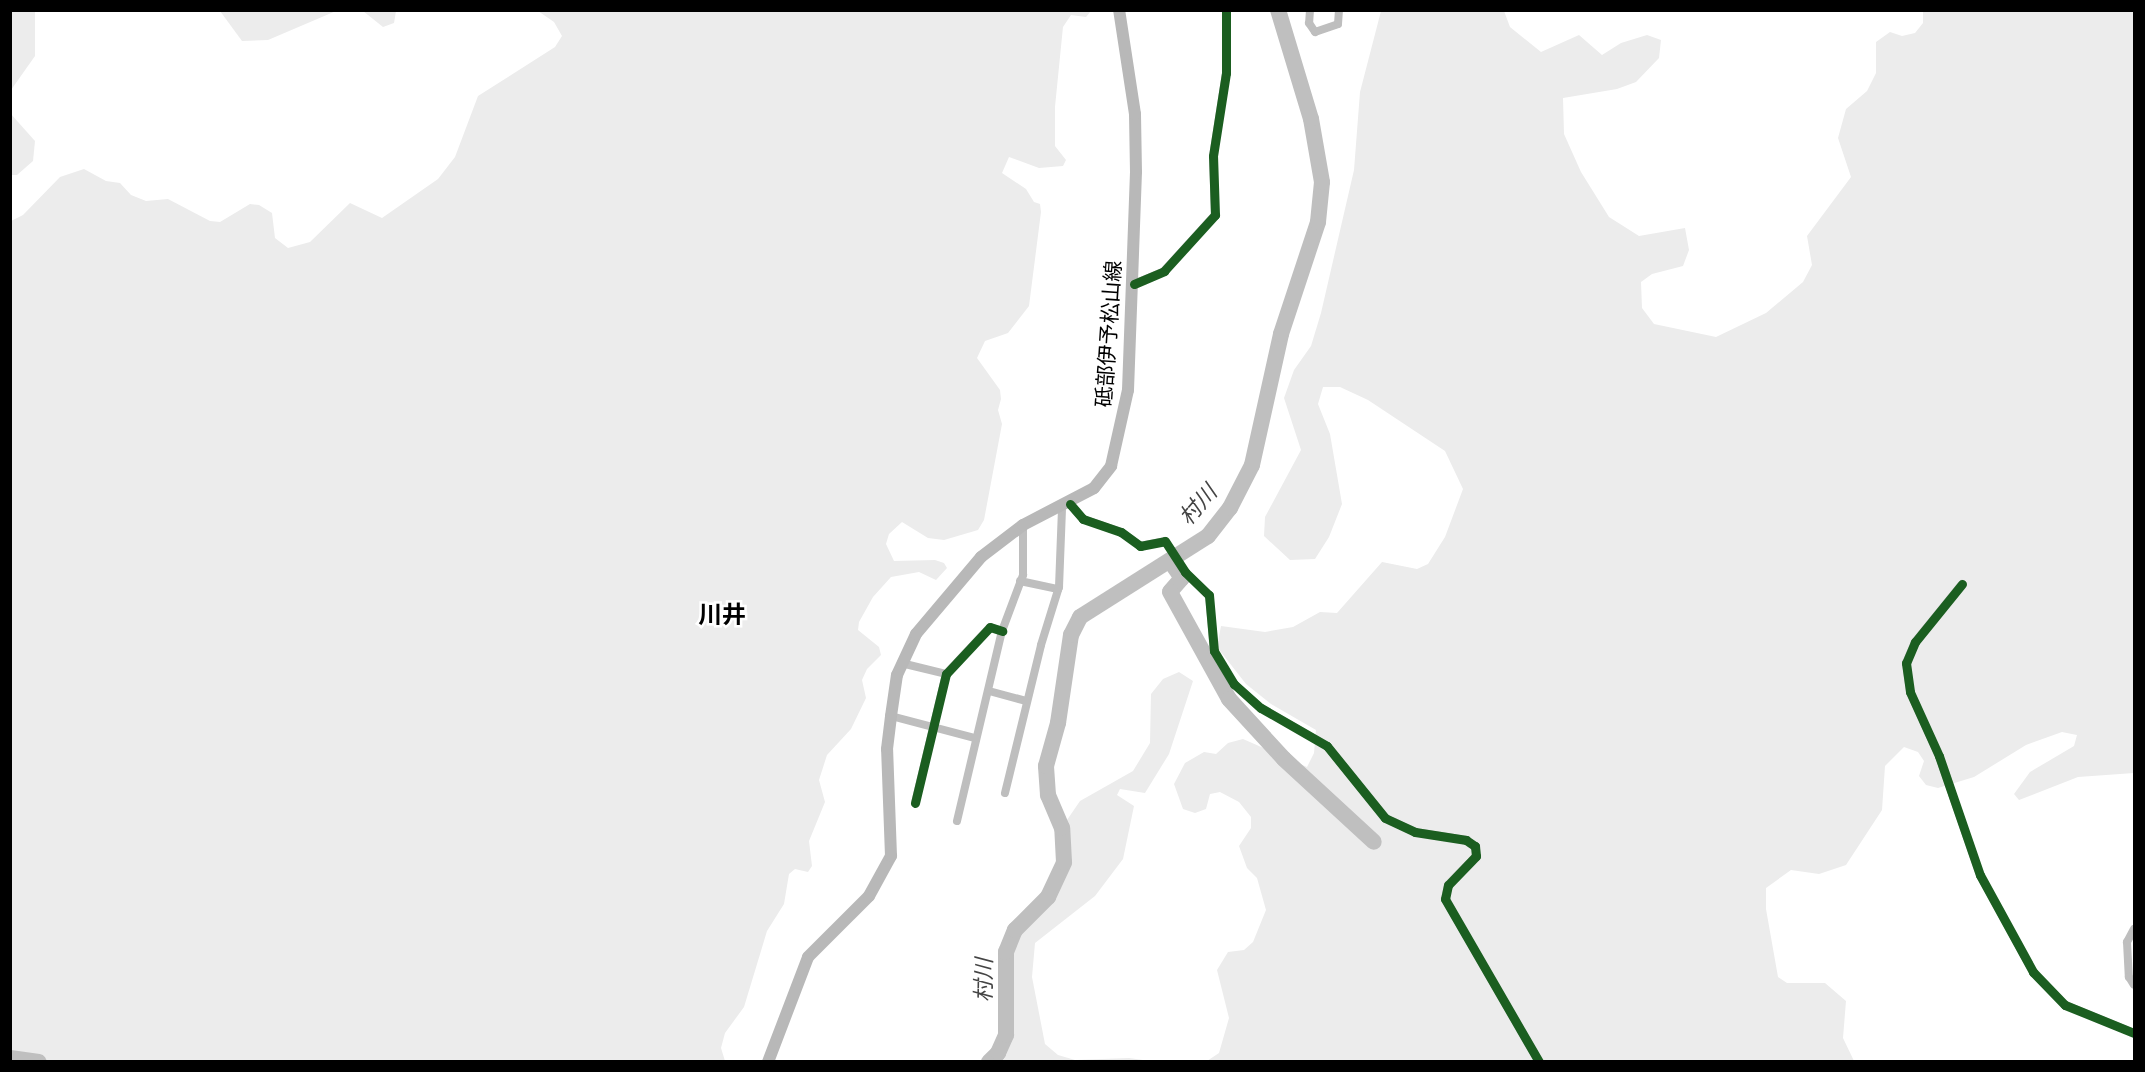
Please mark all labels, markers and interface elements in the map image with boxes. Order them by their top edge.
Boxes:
street label: 砥部伊予松山線 [1091,260,1127,408]
water label: 村川 [1174,480,1222,530]
district label: 川井 [698,601,746,629]
water label: 村川 [970,958,998,1002]

